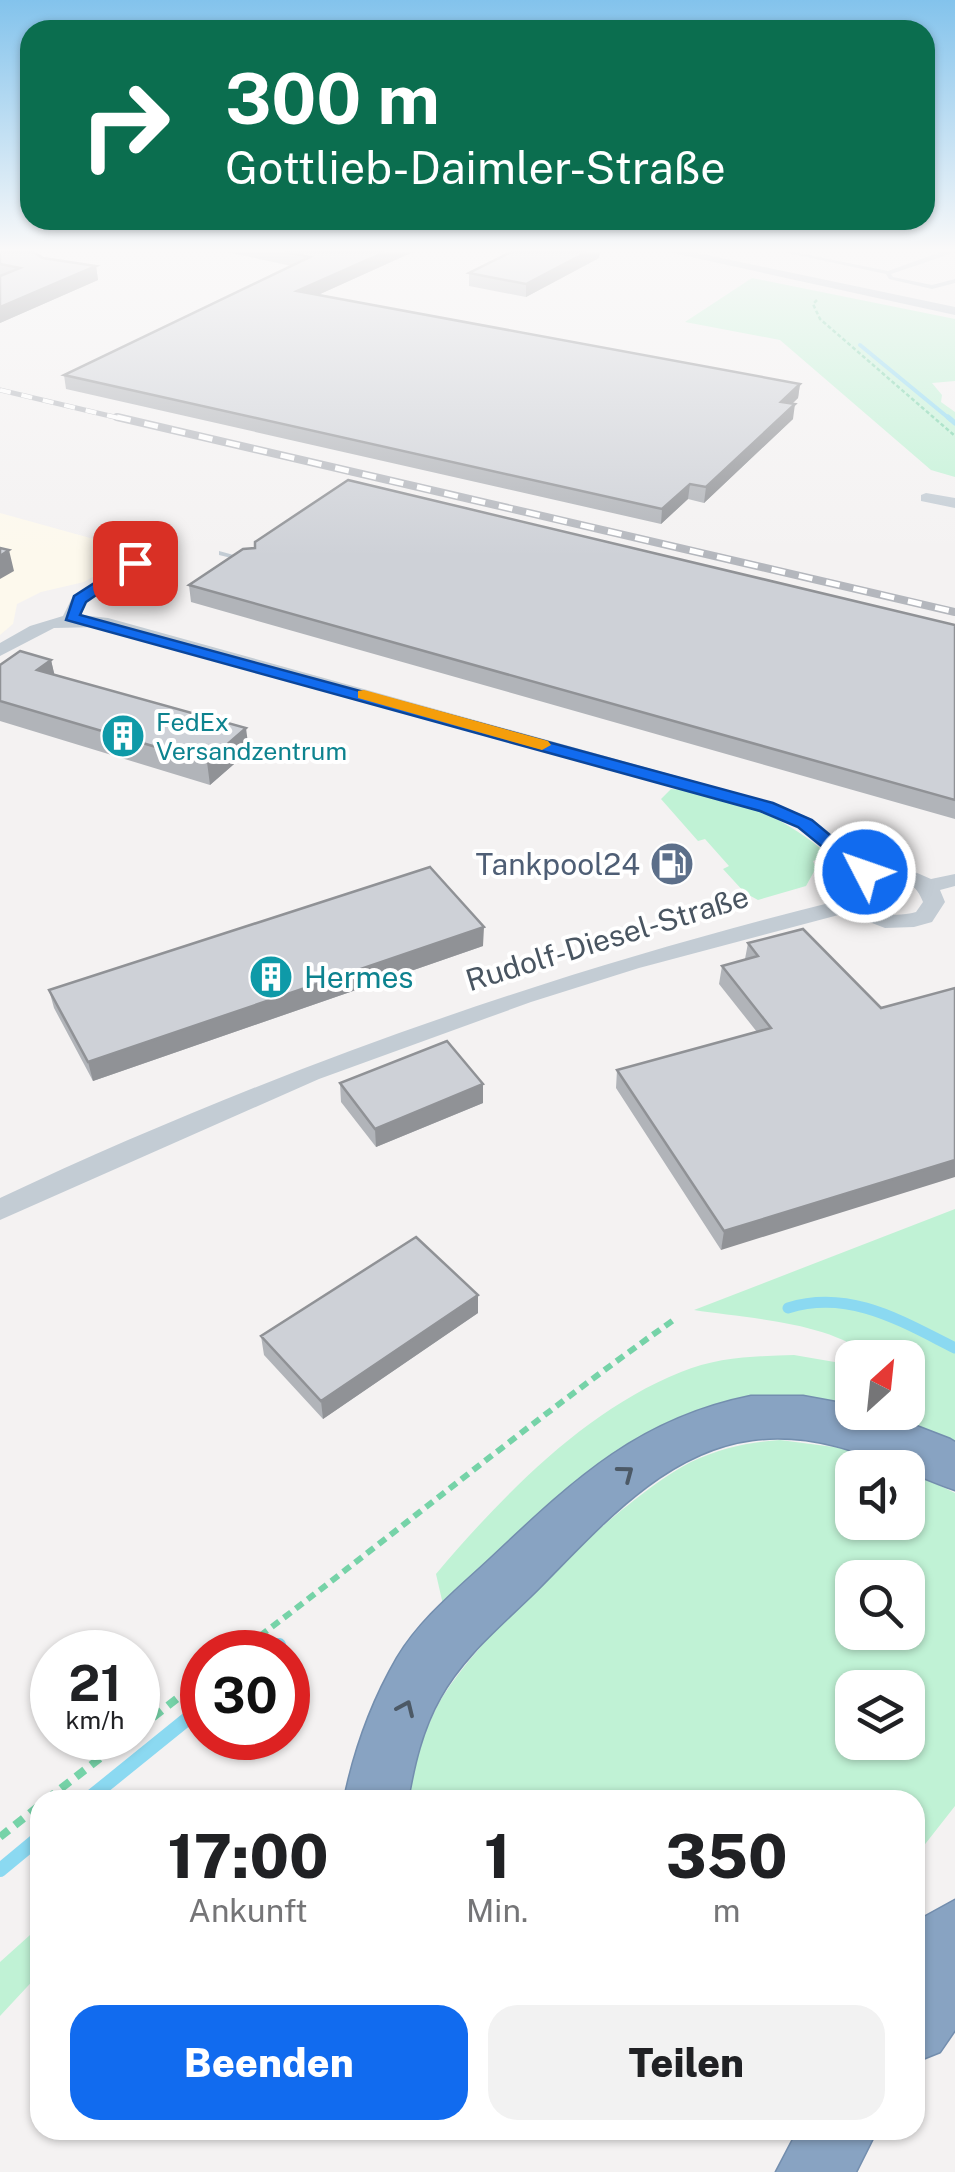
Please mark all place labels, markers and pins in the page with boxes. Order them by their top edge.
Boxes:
pin [93,521,178,606]
place label: FedEx Versandzentrum [156,707,347,766]
building icon: FedEx Versandzentrum [100,713,146,759]
fuel station icon: Tankpool24 [649,841,695,887]
place label: Tankpool24 [476,846,640,882]
building icon: Hermes [248,954,294,1000]
place label: Hermes [304,959,414,995]

